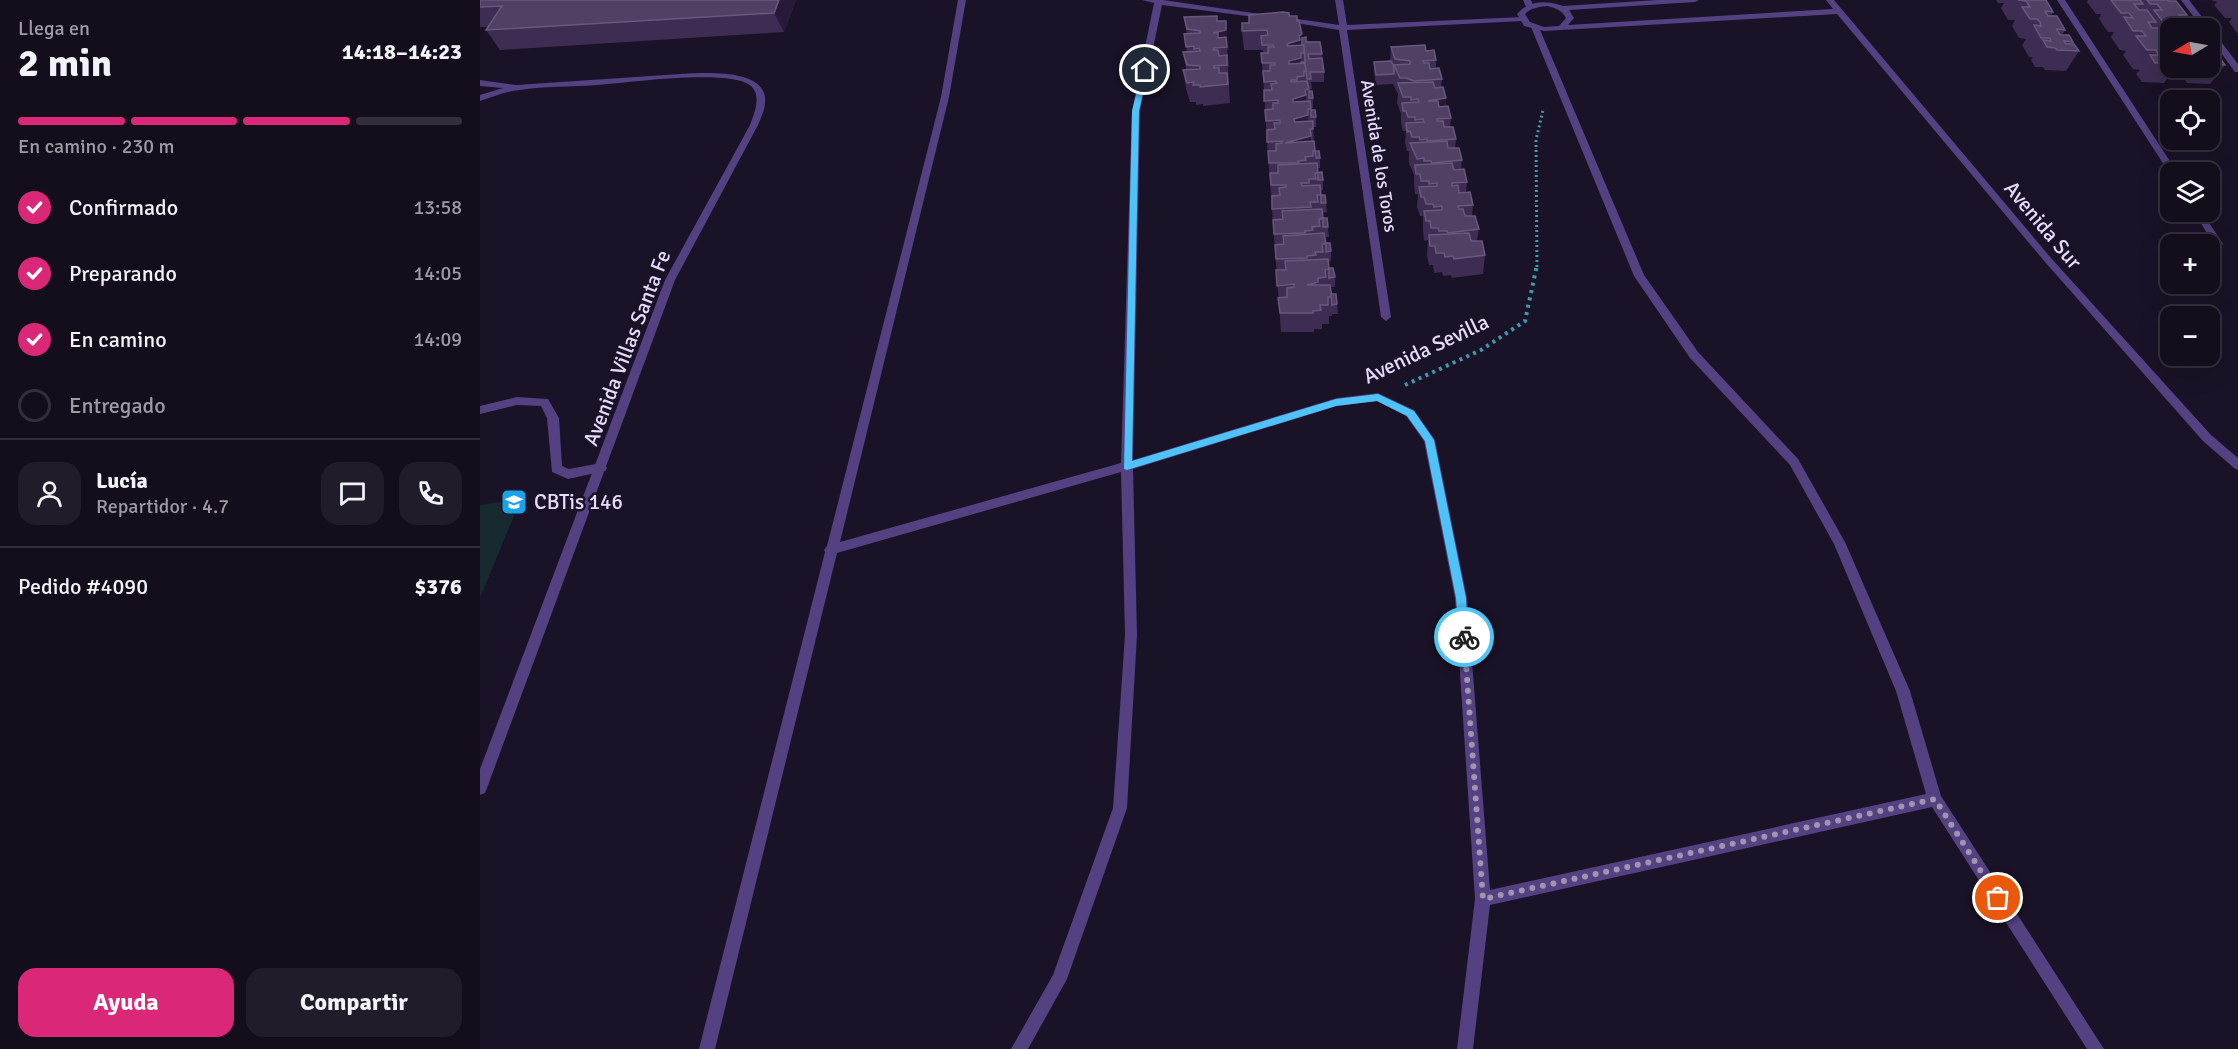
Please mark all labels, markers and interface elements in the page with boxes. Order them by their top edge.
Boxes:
text: Llega en [18,16,90,41]
north arrow [2160,18,2220,78]
map controls [2160,18,2220,366]
text: 14:18–14:23 [342,38,462,65]
text: 2 min [18,39,112,87]
pin [1119,44,1170,95]
icon: home [1128,53,1161,86]
street label: Avenida de los Toros [1356,78,1402,234]
button: locate [2160,90,2220,150]
text: En camino · 230 m [18,134,175,159]
button: layers [2160,162,2220,222]
street label: Avenida Sur [1999,176,2087,274]
icon: check [18,191,51,224]
text: Confirmado [69,194,178,221]
text: 13:58 [413,195,462,220]
button: + [2160,234,2220,294]
street label: Avenida Villas Santa Fe [578,247,676,449]
icon: check [18,257,51,290]
text: Preparando [69,260,177,287]
text: 14:05 [413,261,462,286]
button: − [2160,306,2220,366]
street label: Avenida Sevilla [1359,309,1493,389]
icon: check [18,323,51,356]
text: En camino [69,326,167,353]
text: 14:09 [413,327,462,352]
text: Entregado [69,392,166,419]
button: person [18,462,81,525]
button: chat [321,462,384,525]
button: phone [399,462,462,525]
text: Lucía [96,467,148,494]
school or university icon: CBTis 146 [499,487,529,517]
place label: CBTis 146 [534,489,623,515]
text: Repartidor · 4.7 [96,494,229,519]
text: Pedido #4090 [18,573,148,600]
text: $376 [414,573,462,600]
courier [1434,607,1494,667]
icon: bike [1448,621,1481,654]
pin [1972,872,2023,923]
icon: bag [1981,881,2014,914]
button: Ayuda [18,968,234,1037]
button: Compartir [246,968,462,1037]

